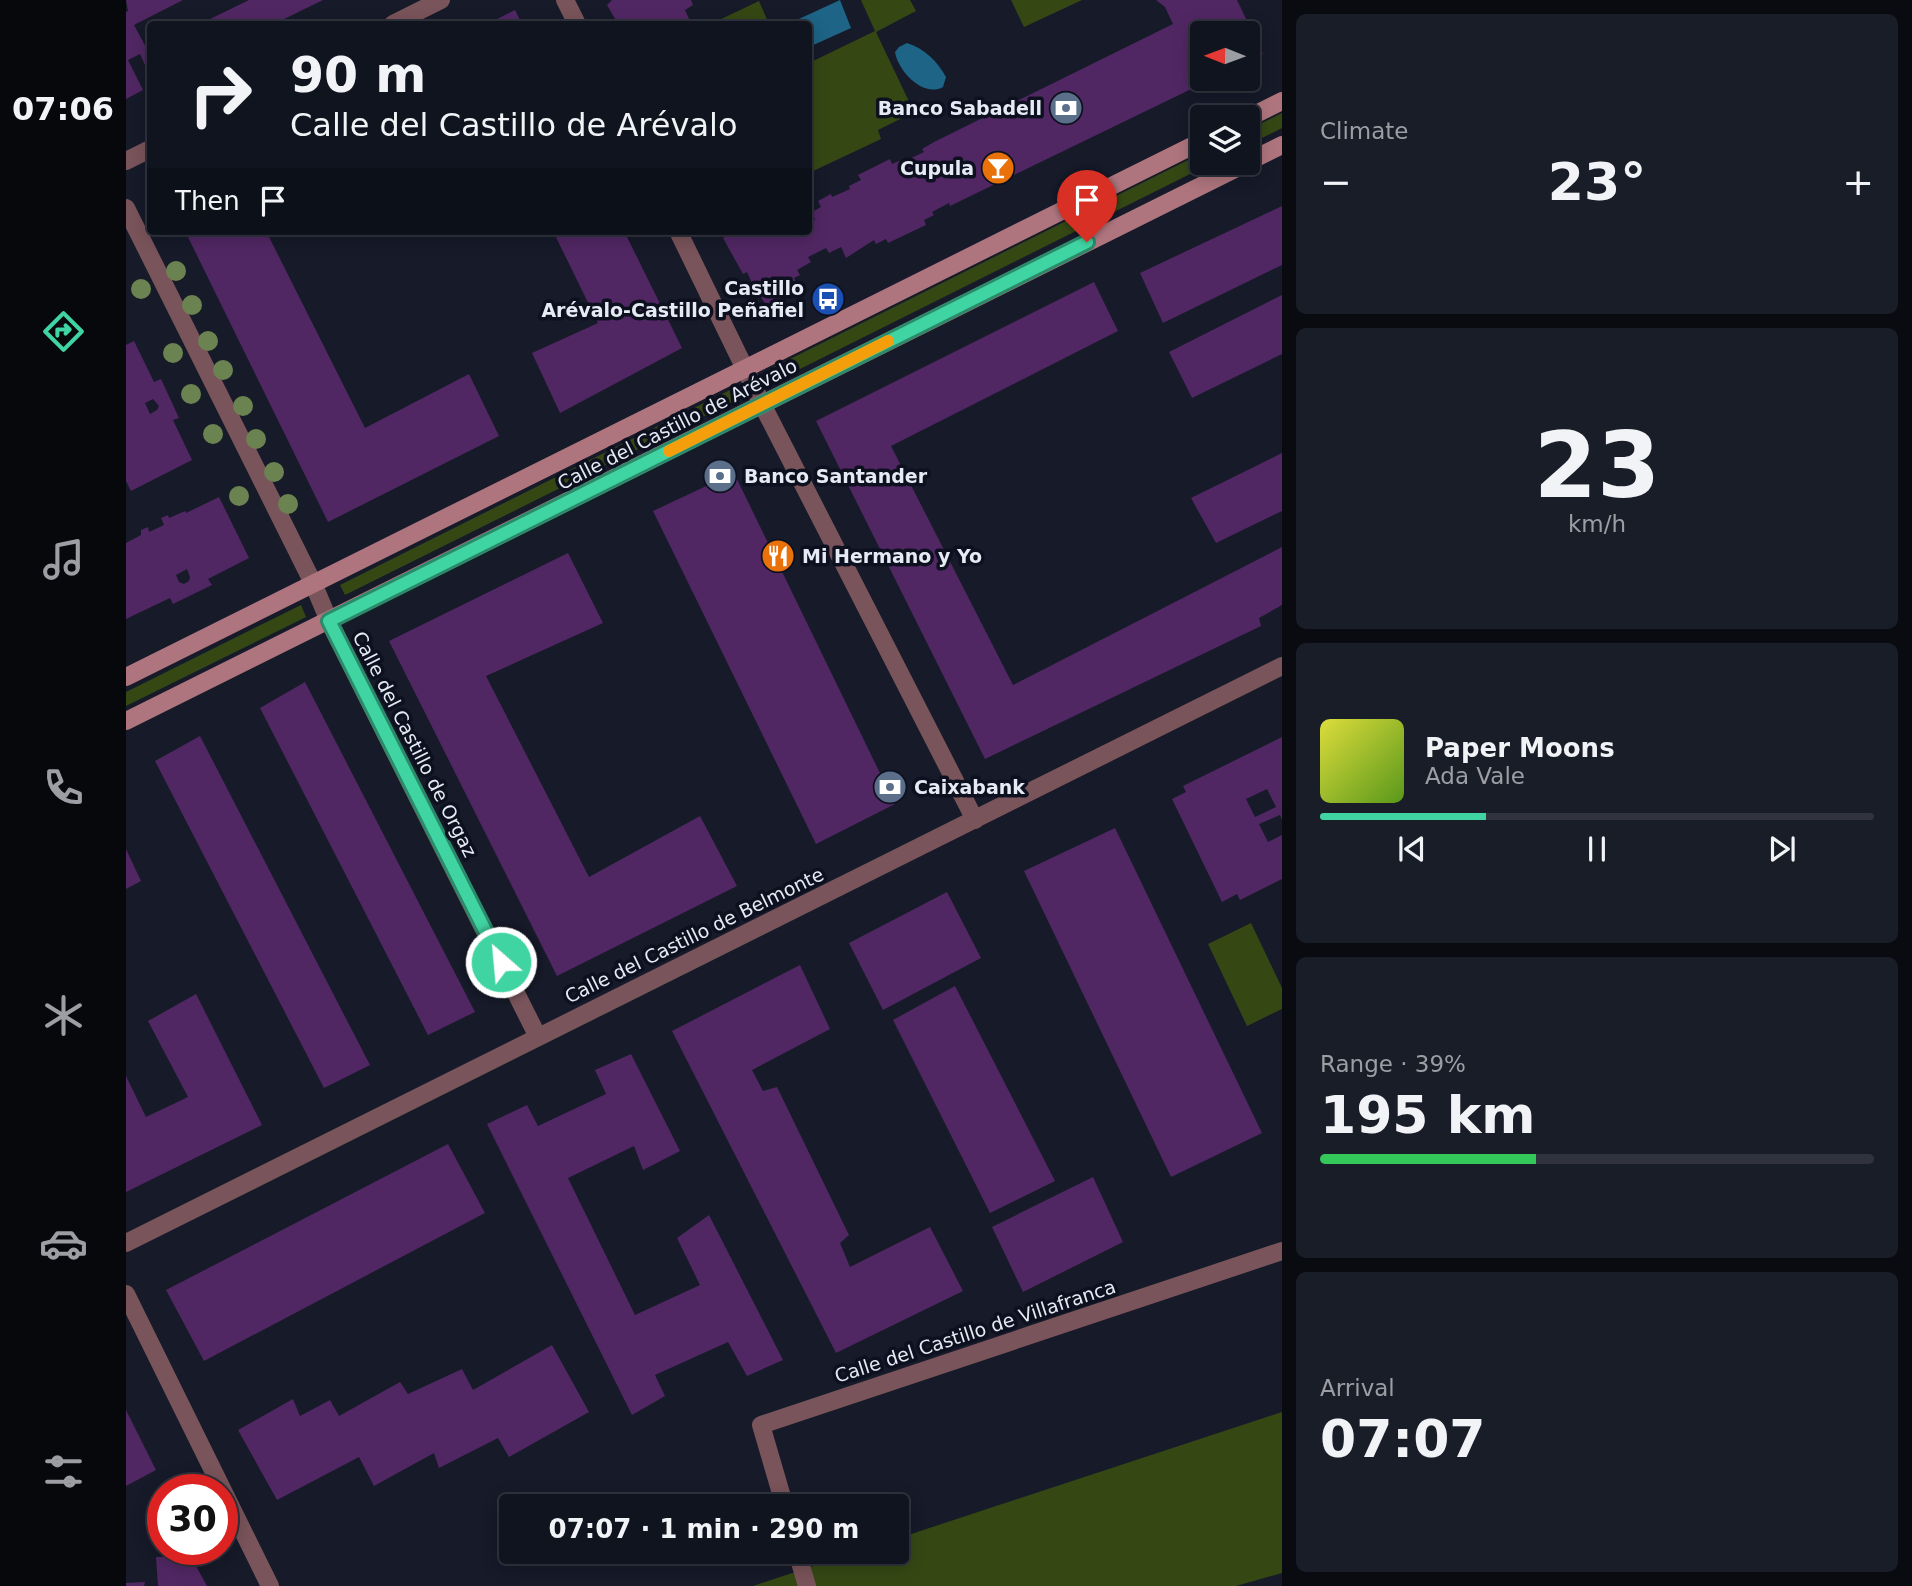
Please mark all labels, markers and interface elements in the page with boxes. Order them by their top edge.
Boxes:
north arrow [1190,21,1260,91]
map controls [1190,21,1260,175]
text: 90 m [290,47,426,104]
icon: right [175,49,266,140]
bank icon: Banco Sabadell [1047,89,1085,127]
text: 07:06 [12,90,114,128]
place label: Banco Sabadell [878,97,1042,119]
button: layers [1190,105,1260,175]
text: Calle del Castillo de Arévalo [290,106,737,144]
text: Climate [1320,118,1409,144]
bar icon: Cupula [979,149,1017,187]
text: 23° [1548,152,1646,212]
place label: Cupula [900,157,974,179]
text: − [1320,160,1352,204]
text: + [1842,160,1874,204]
pin [1057,170,1117,242]
icon: arrive [1068,181,1106,219]
icon: arrive [254,182,292,220]
text: Then [175,186,240,216]
place label: Castillo Arévalo-Castillo Peñafiel [541,277,804,321]
bus stop icon: Castillo Arévalo-Castillo Peñafiel [809,280,847,318]
icon: directions [39,307,88,356]
street label: Calle del Castillo de Arévalo [554,354,800,494]
text: 23 [1534,413,1660,518]
bank icon: Banco Santander [701,457,739,495]
place label: Banco Santander [744,465,928,487]
text: km/h [1568,511,1626,537]
icon: music [39,535,88,584]
restaurant icon: Mi Hermano y Yo [759,537,797,575]
place label: Mi Hermano y Yo [802,545,982,567]
street label: Calle del Castillo de Orgaz [348,628,482,860]
text: Paper Moons [1425,733,1615,763]
icon: phone [39,763,88,812]
text: Ada Vale [1425,763,1525,789]
bank icon: Caixabank [871,768,909,806]
place label: Caixabank [914,776,1025,798]
icon: previous [1393,830,1431,868]
icon: pause [1578,830,1616,868]
icon: next [1763,830,1801,868]
street label: Calle del Castillo de Belmonte [561,863,827,1007]
position arrow [464,925,538,999]
icon: climate [39,991,88,1040]
text: Range · 39% [1320,1051,1466,1077]
text: 195 km [1320,1085,1535,1145]
icon: car [39,1219,88,1268]
street label: Calle del Castillo de Villafranca [832,1275,1118,1387]
text: Arrival [1320,1375,1395,1401]
text: 07:07 [1320,1409,1486,1469]
icon: filters [39,1447,88,1496]
speed limit sign: 30 [147,1474,238,1565]
text: 07:07 · 1 min · 290 m [549,1514,859,1544]

